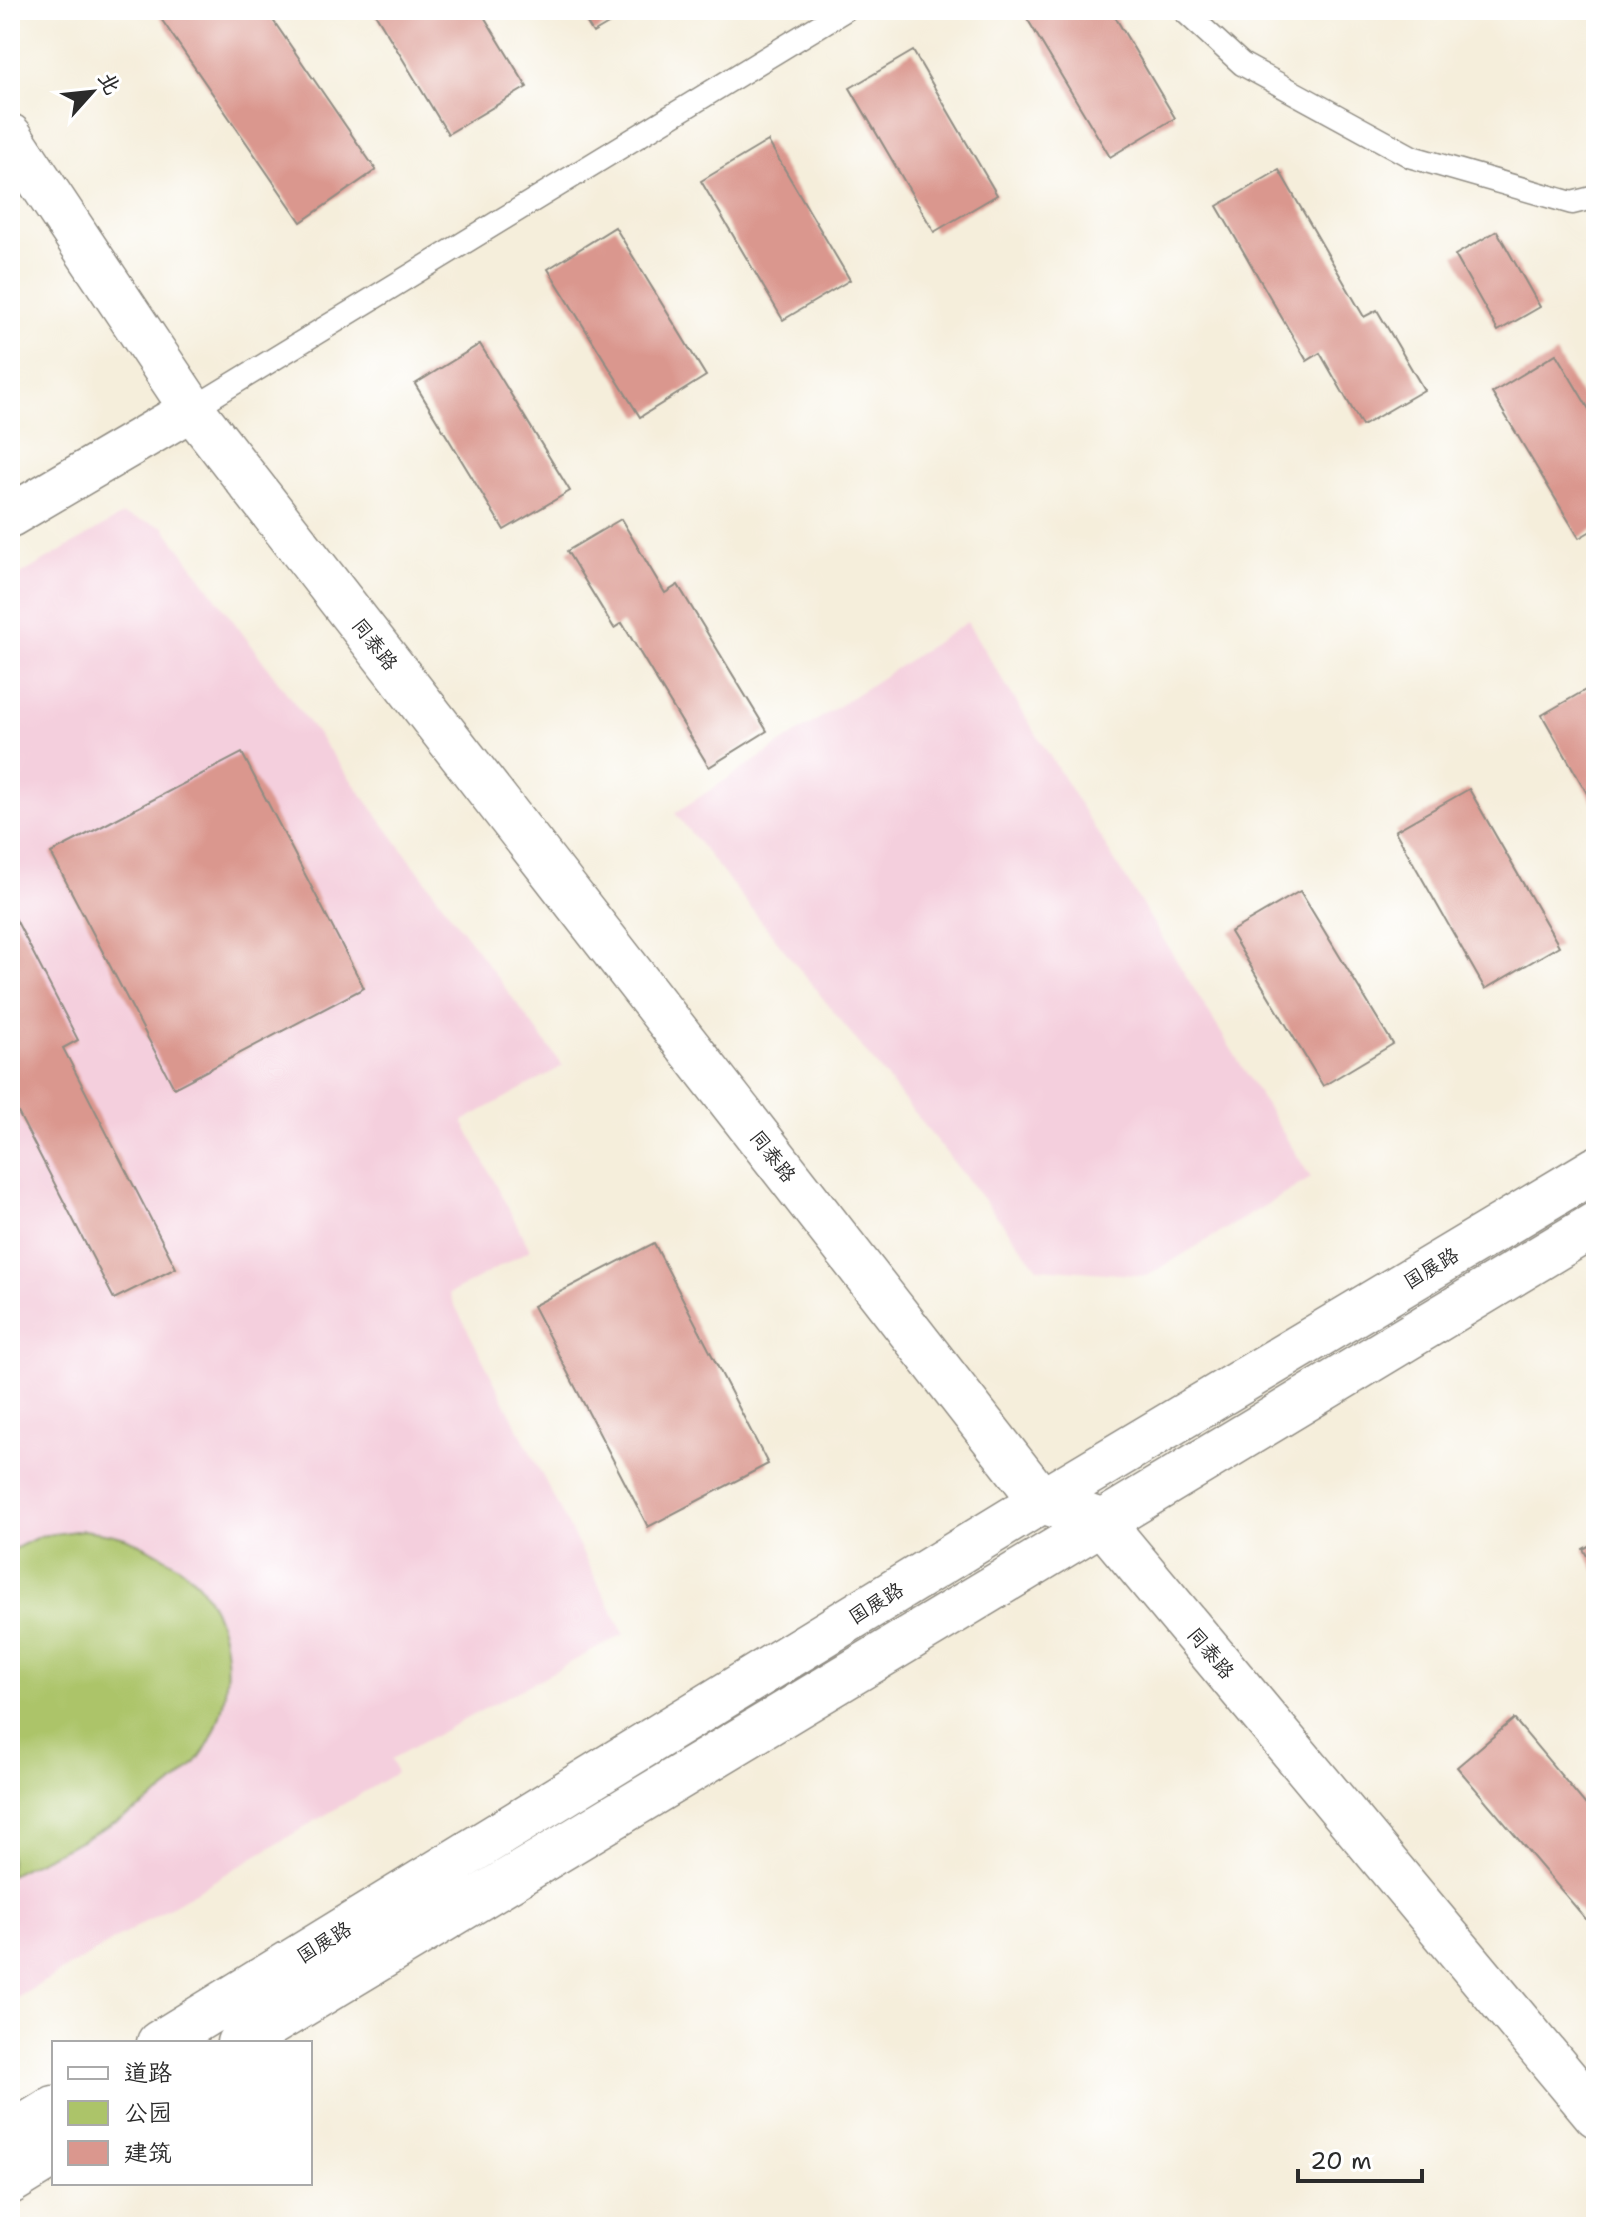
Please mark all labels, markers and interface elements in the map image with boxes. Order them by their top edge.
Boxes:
north arrow [52,52,132,132]
text: 北 [91,67,127,100]
street label: 同泰路 [346,612,404,676]
street label: 同泰路 [744,1124,802,1188]
street label: 国展路 [1399,1241,1464,1295]
street label: 国展路 [844,1576,909,1630]
street label: 同泰路 [1182,1622,1241,1685]
street label: 国展路 [292,1915,357,1969]
legend [52,2041,312,2185]
text: 道路 [124,2057,172,2089]
text: 公园 [124,2097,172,2129]
scale bar [1298,2133,1422,2183]
text: 建筑 [124,2137,172,2169]
text: 20 m [1310,2145,1372,2177]

